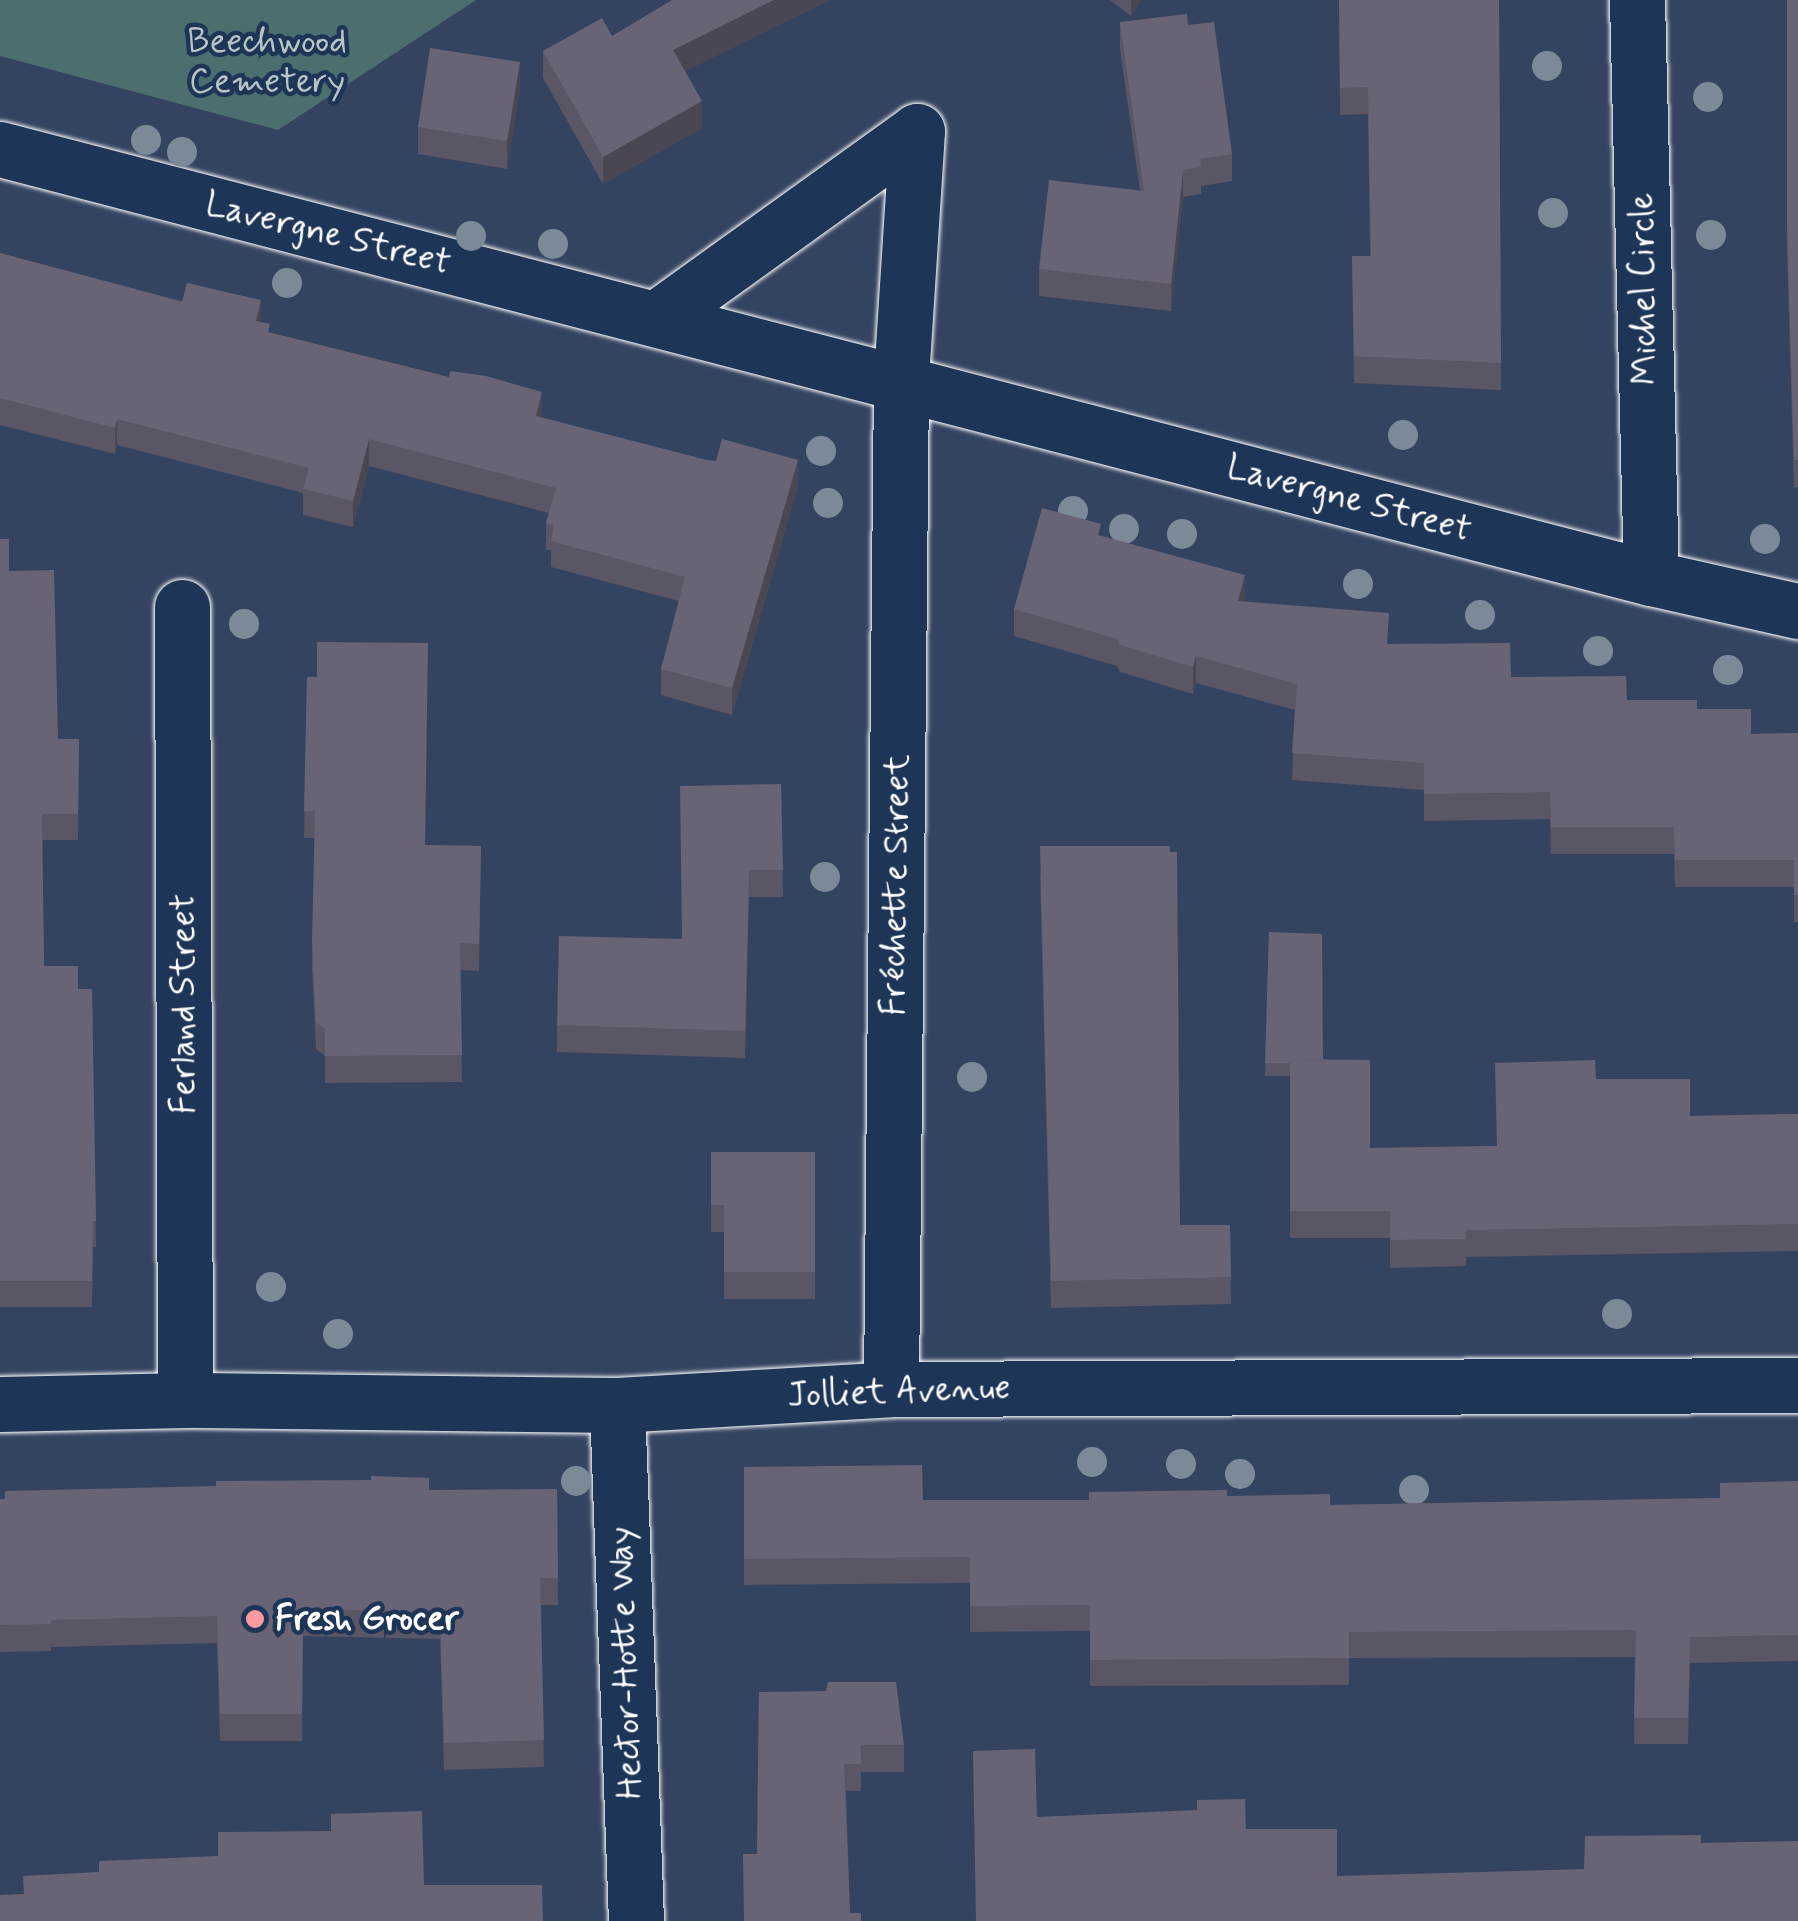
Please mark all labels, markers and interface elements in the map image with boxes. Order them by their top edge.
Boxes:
park label: Beechwood Cemetery [187,21,347,103]
street label: Lavergne Street [202,183,454,285]
street label: Michel Circle [1621,191,1667,387]
street label: Lavergne Street [1223,446,1475,552]
street label: Fréchette Street [873,754,919,1016]
street label: Ferland Street [163,895,205,1113]
street label: Jolliet Avenue [789,1367,1009,1417]
street label: Hector-Hotte Way [600,1524,652,1802]
place label: Fresh Grocer [275,1598,459,1640]
marker: Fresh Grocer [244,1608,266,1630]

